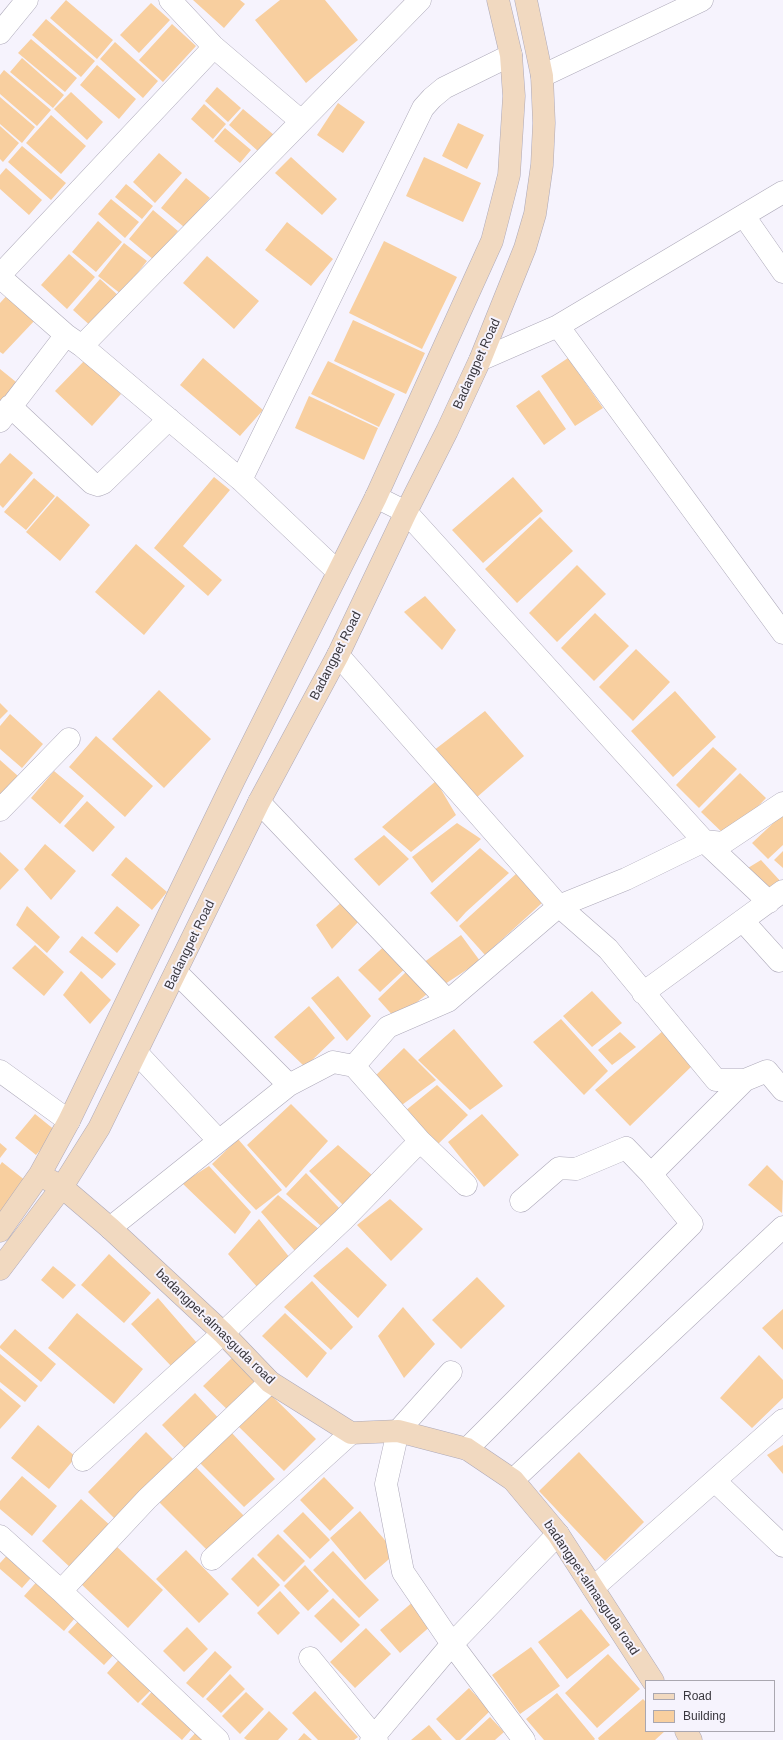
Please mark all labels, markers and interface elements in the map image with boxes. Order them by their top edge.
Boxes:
street label: Badangpet Road [450,316,504,412]
street label: Badangpet Road [307,609,365,703]
street label: Badangpet Road [162,898,218,992]
street label: badangpet-almasguda road [152,1266,278,1388]
street label: badangpet-almasguda road [540,1518,642,1658]
legend [645,1680,775,1732]
text: Road [683,1689,712,1703]
text: Building [683,1709,726,1723]

